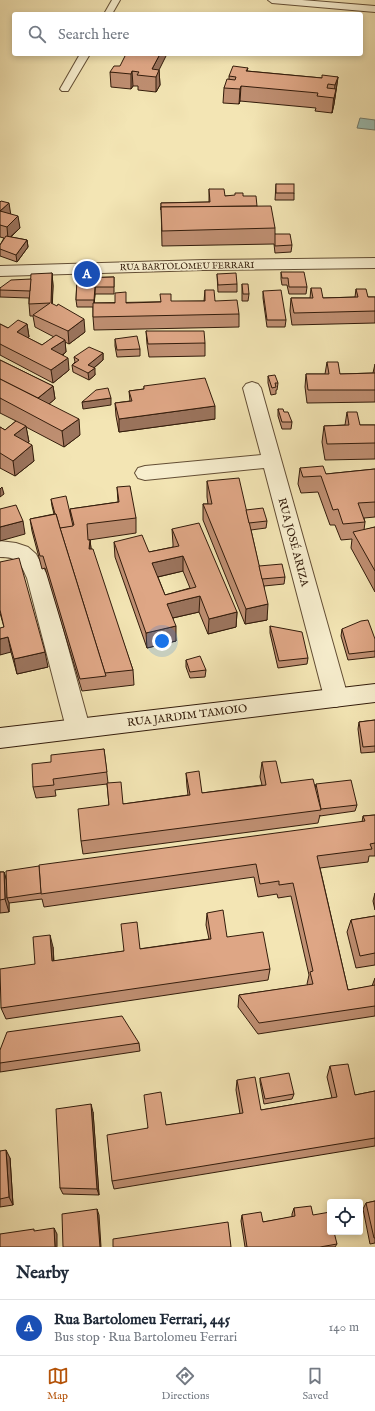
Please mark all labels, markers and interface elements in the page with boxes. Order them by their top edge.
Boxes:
search box [12,12,363,56]
icon: search [26,23,48,45]
text: Search here [58,25,129,44]
pin: A [74,259,100,289]
street label: RUA BARTOLOMEU FERRARI [120,260,255,273]
street label: RUA JOSÉ ARIZA [274,496,312,589]
your location [152,631,172,651]
street label: RUA JARDIM TAMOIO [126,702,248,730]
map controls [327,1199,363,1235]
button: locate [327,1199,363,1235]
text: Nearby [16,1263,69,1284]
text: Rua Bartolomeu Ferrari, 445 [54,1310,230,1329]
text: A [25,1319,33,1336]
text: 140 m [329,1319,359,1336]
text: Bus stop · Rua Bartolomeu Ferrari [54,1329,237,1346]
tab: Map [47,1365,69,1403]
tab: Directions [162,1365,209,1403]
tab: Saved [302,1365,328,1403]

